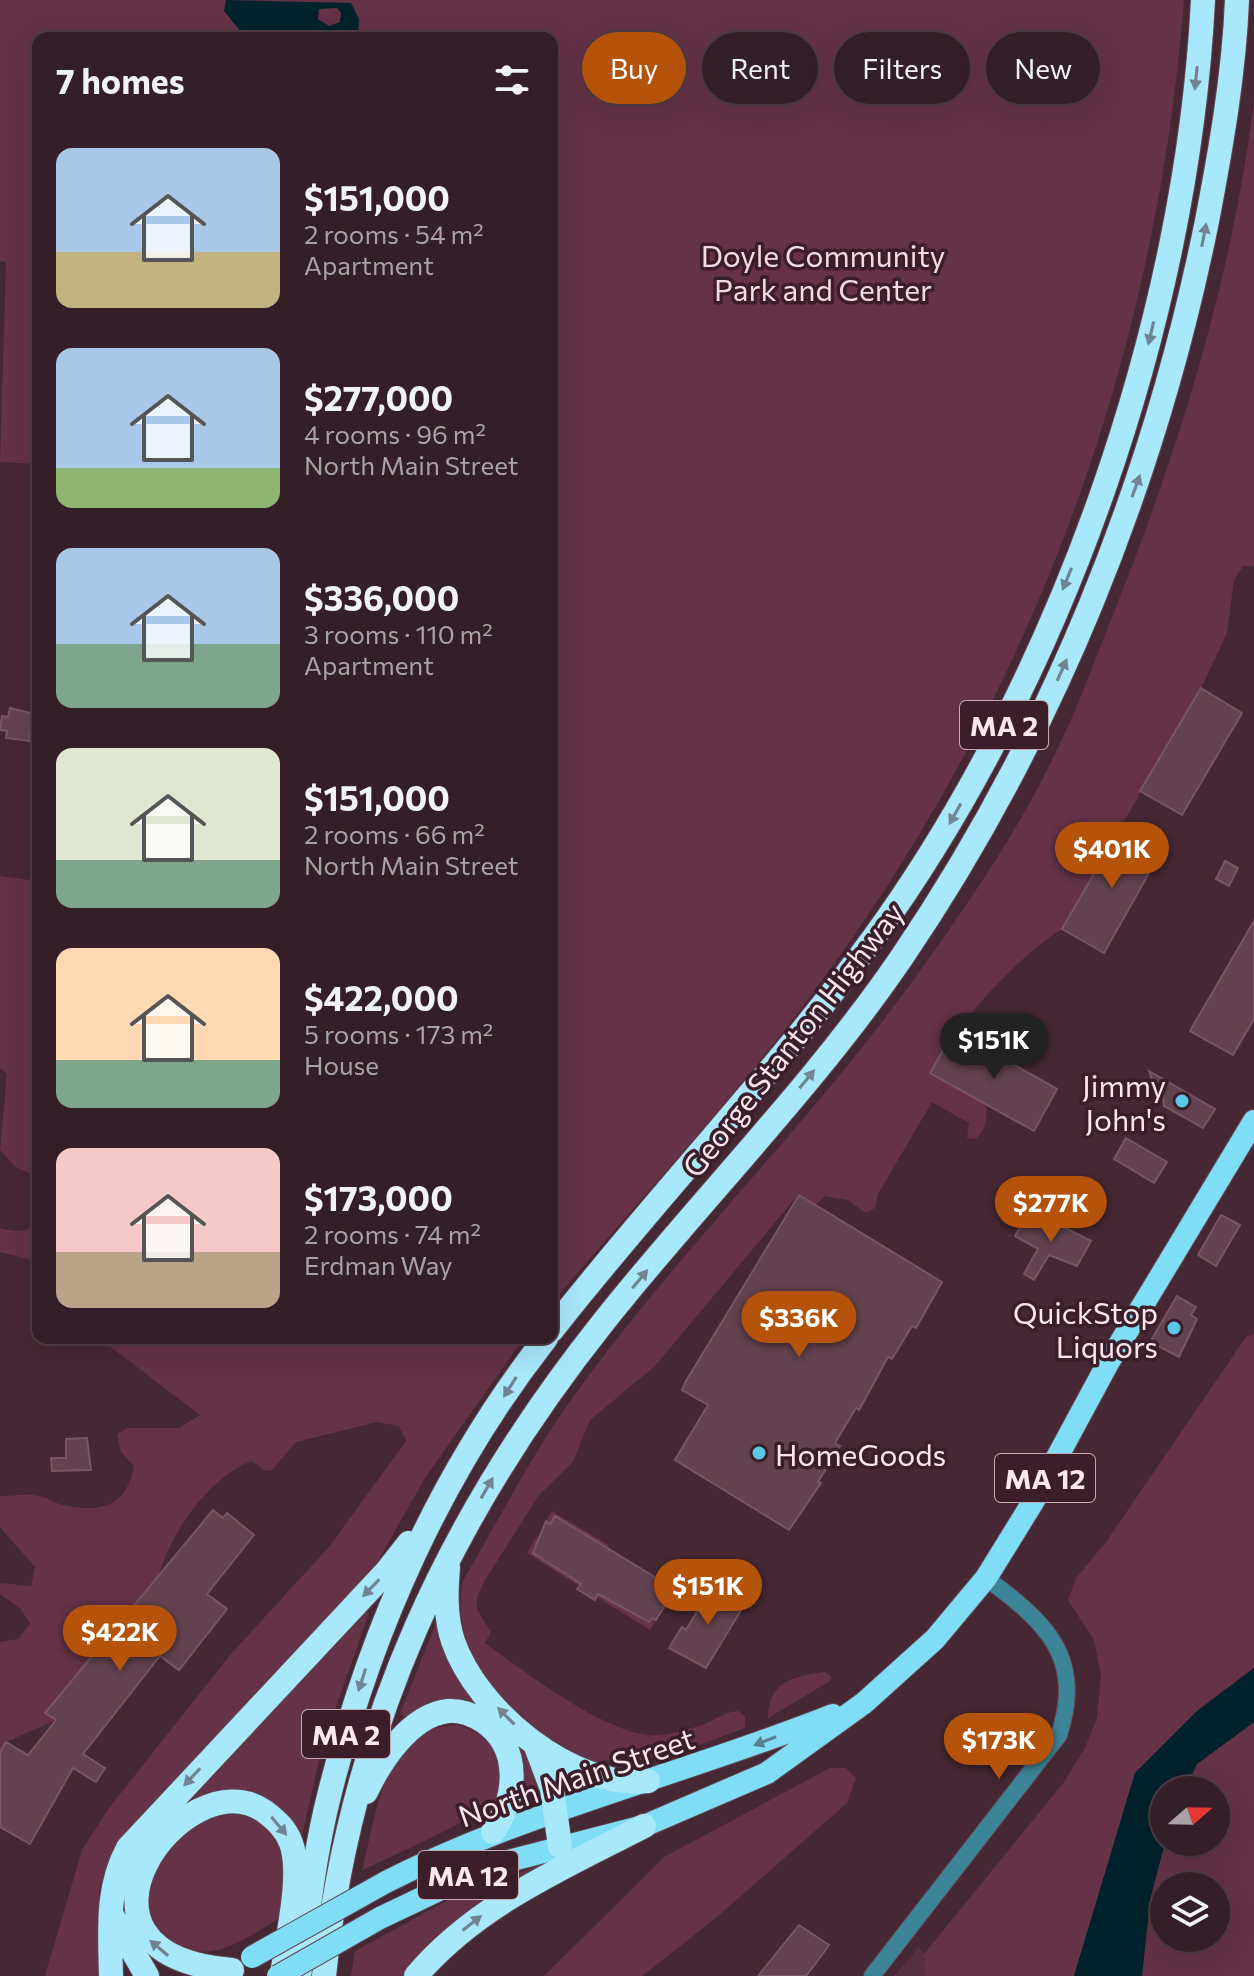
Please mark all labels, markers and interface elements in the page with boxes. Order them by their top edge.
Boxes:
chip: Buy [582,32,686,104]
chip: Rent [702,32,818,104]
chip: Filters [834,32,970,104]
chip: New [986,32,1100,104]
icon: filters [490,58,534,102]
text: 7 homes [56,59,185,101]
one-way arrow [1190,66,1203,91]
text: $151,000 [304,176,450,218]
icon: home [120,180,216,276]
text: 2 rooms · 54 m² [304,218,484,249]
one-way arrow [1198,222,1210,247]
park label: Doyle Community Park and Center [701,236,945,307]
text: Apartment [304,249,434,280]
one-way arrow [1144,321,1157,346]
text: $277,000 [304,376,453,418]
icon: home [120,380,216,476]
text: 4 rooms · 96 m² [304,418,486,449]
text: North Main Street [304,449,518,480]
one-way arrow [1130,473,1142,497]
one-way arrow [1060,567,1073,591]
text: $336,000 [304,576,459,618]
icon: home [120,580,216,676]
text: 3 rooms · 110 m² [304,618,493,649]
text: Apartment [304,649,434,680]
one-way arrow [1055,658,1068,682]
road number: MA 2 [960,701,1048,749]
text: $151,000 [304,776,450,818]
icon: home [120,780,216,876]
one-way arrow [949,802,962,825]
text: 2 rooms · 66 m² [304,818,485,849]
pin: $401K [1056,822,1168,890]
text: $401K [1073,832,1151,863]
text: North Main Street [304,849,518,880]
street label: George Stanton Highway [673,894,911,1184]
text: $422,000 [304,976,459,1018]
icon: home [120,980,216,1076]
pin: $151K [938,1013,1050,1081]
text: 5 rooms · 173 m² [304,1018,493,1049]
text: $151K [958,1023,1030,1054]
text: House [304,1049,379,1080]
place label: Jimmy John's [1082,1066,1166,1137]
one-way arrow [798,1069,815,1089]
marker: Jimmy John's [1173,1092,1191,1110]
text: $173,000 [304,1176,453,1218]
pin: $277K [995,1176,1107,1244]
icon: home [120,1180,216,1276]
text: $277K [1013,1186,1089,1217]
text: 2 rooms · 74 m² [304,1218,481,1249]
text: Erdman Way [304,1249,452,1280]
one-way arrow [631,1269,648,1289]
pin: $336K [743,1291,855,1359]
place label: QuickStop Liquors [1013,1293,1158,1364]
text: $336K [759,1301,839,1332]
marker: QuickStop Liquors [1165,1319,1183,1337]
one-way arrow [503,1376,517,1398]
place label: HomeGoods [775,1435,946,1472]
marker: HomeGoods [750,1444,768,1462]
road number: MA 12 [995,1454,1095,1502]
one-way arrow [480,1477,494,1499]
pin: $151K [652,1559,764,1627]
text: $151K [672,1569,744,1600]
one-way arrow [362,1578,380,1597]
pin: $422K [64,1605,176,1673]
text: $422K [81,1615,159,1646]
one-way arrow [356,1669,368,1693]
one-way arrow [497,1707,516,1726]
road number: MA 2 [302,1710,390,1758]
pin: $173K [943,1713,1055,1781]
street label: North Main Street [453,1718,699,1834]
text: $173K [962,1723,1036,1754]
one-way arrow [753,1735,777,1748]
one-way arrow [184,1768,202,1787]
north arrow [1150,1776,1230,1856]
map controls [1150,1776,1230,1952]
one-way arrow [270,1816,287,1836]
road number: MA 12 [418,1851,518,1899]
button: layers [1150,1872,1230,1952]
one-way arrow [462,1915,482,1931]
one-way arrow [149,1940,169,1957]

